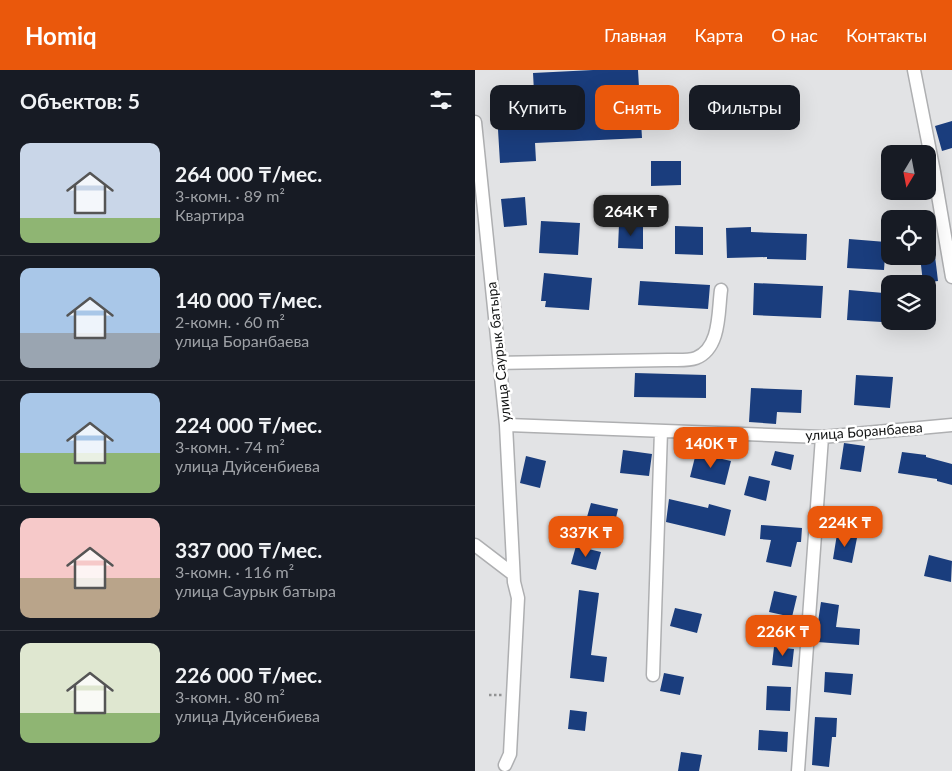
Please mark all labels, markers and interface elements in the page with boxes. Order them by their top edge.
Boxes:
text: Homiq [25,21,97,50]
text: Главная [604,24,667,46]
text: Карта [695,24,743,46]
text: О нас [771,24,818,46]
text: Контакты [846,24,927,46]
chip: Купить [490,85,585,130]
chip: Снять [595,85,679,130]
chip: Фильтры [689,85,800,130]
icon: filters [427,86,455,114]
text: Объектов: 5 [20,88,140,113]
north arrow [881,145,936,200]
map controls [881,145,936,330]
text: 264 000 ₸/мес. [175,161,322,186]
icon: home [60,163,120,223]
text: 3-комн. · 89 m² [175,186,285,205]
pin: 264K ₸ [590,194,672,237]
text: 264K ₸ [605,201,657,220]
text: Квартира [175,205,244,224]
button: locate [881,210,936,265]
button: layers [881,275,936,330]
street label: улица Саурык батыра [482,281,514,423]
text: 140 000 ₸/мес. [175,287,322,312]
icon: home [60,288,120,348]
text: 2-комн. · 60 m² [175,312,285,331]
text: улица Боранбаева [175,331,309,350]
text: 224 000 ₸/мес. [175,412,322,437]
icon: home [60,413,120,473]
street label: улица Боранбаева [805,418,923,444]
pin: 140K ₸ [670,426,752,469]
text: 140K ₸ [685,433,737,452]
text: 3-комн. · 74 m² [175,437,285,456]
text: улица Дуйсенбиева [175,456,320,475]
pin: 224K ₸ [804,506,886,548]
text: 224K ₸ [819,512,871,531]
pin: 337K ₸ [545,516,627,558]
text: 337K ₸ [560,522,612,541]
text: 337 000 ₸/мес. [175,537,322,562]
icon: home [60,538,120,598]
text: 3-комн. · 116 m² [175,562,294,581]
text: улица Саурык батыра [175,581,336,600]
pin: 226K ₸ [742,614,824,657]
text: 226K ₸ [757,621,809,640]
text: 226 000 ₸/мес. [175,662,322,687]
icon: home [60,663,120,723]
text: 3-комн. · 80 m² [175,687,285,706]
text: улица Дуйсенбиева [175,706,320,725]

